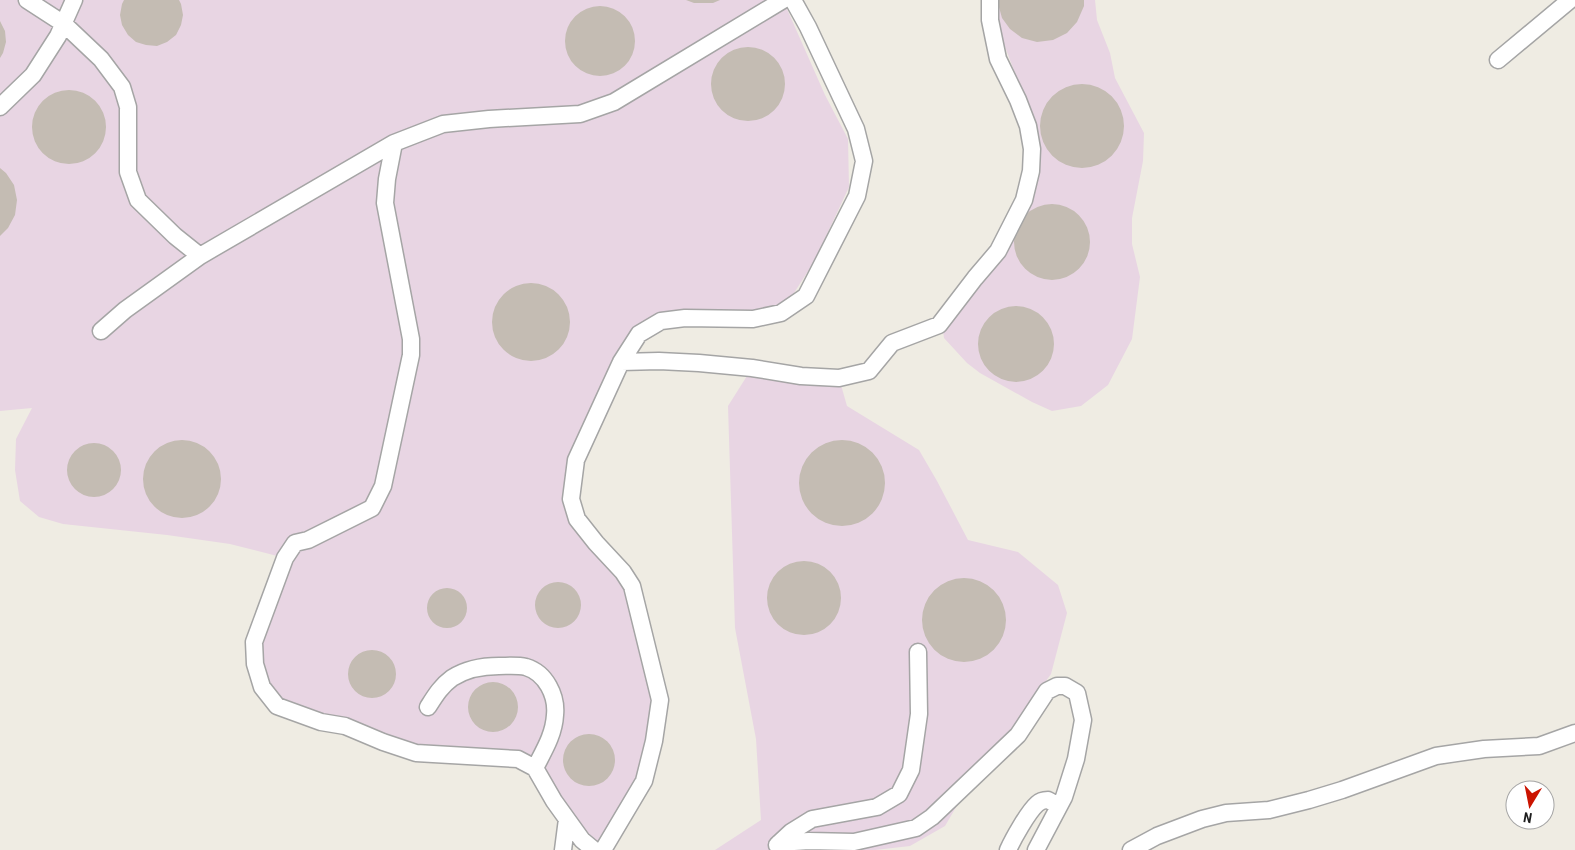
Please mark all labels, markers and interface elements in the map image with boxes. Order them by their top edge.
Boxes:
north arrow [1505,780,1555,830]
text: N [1522,809,1533,826]

